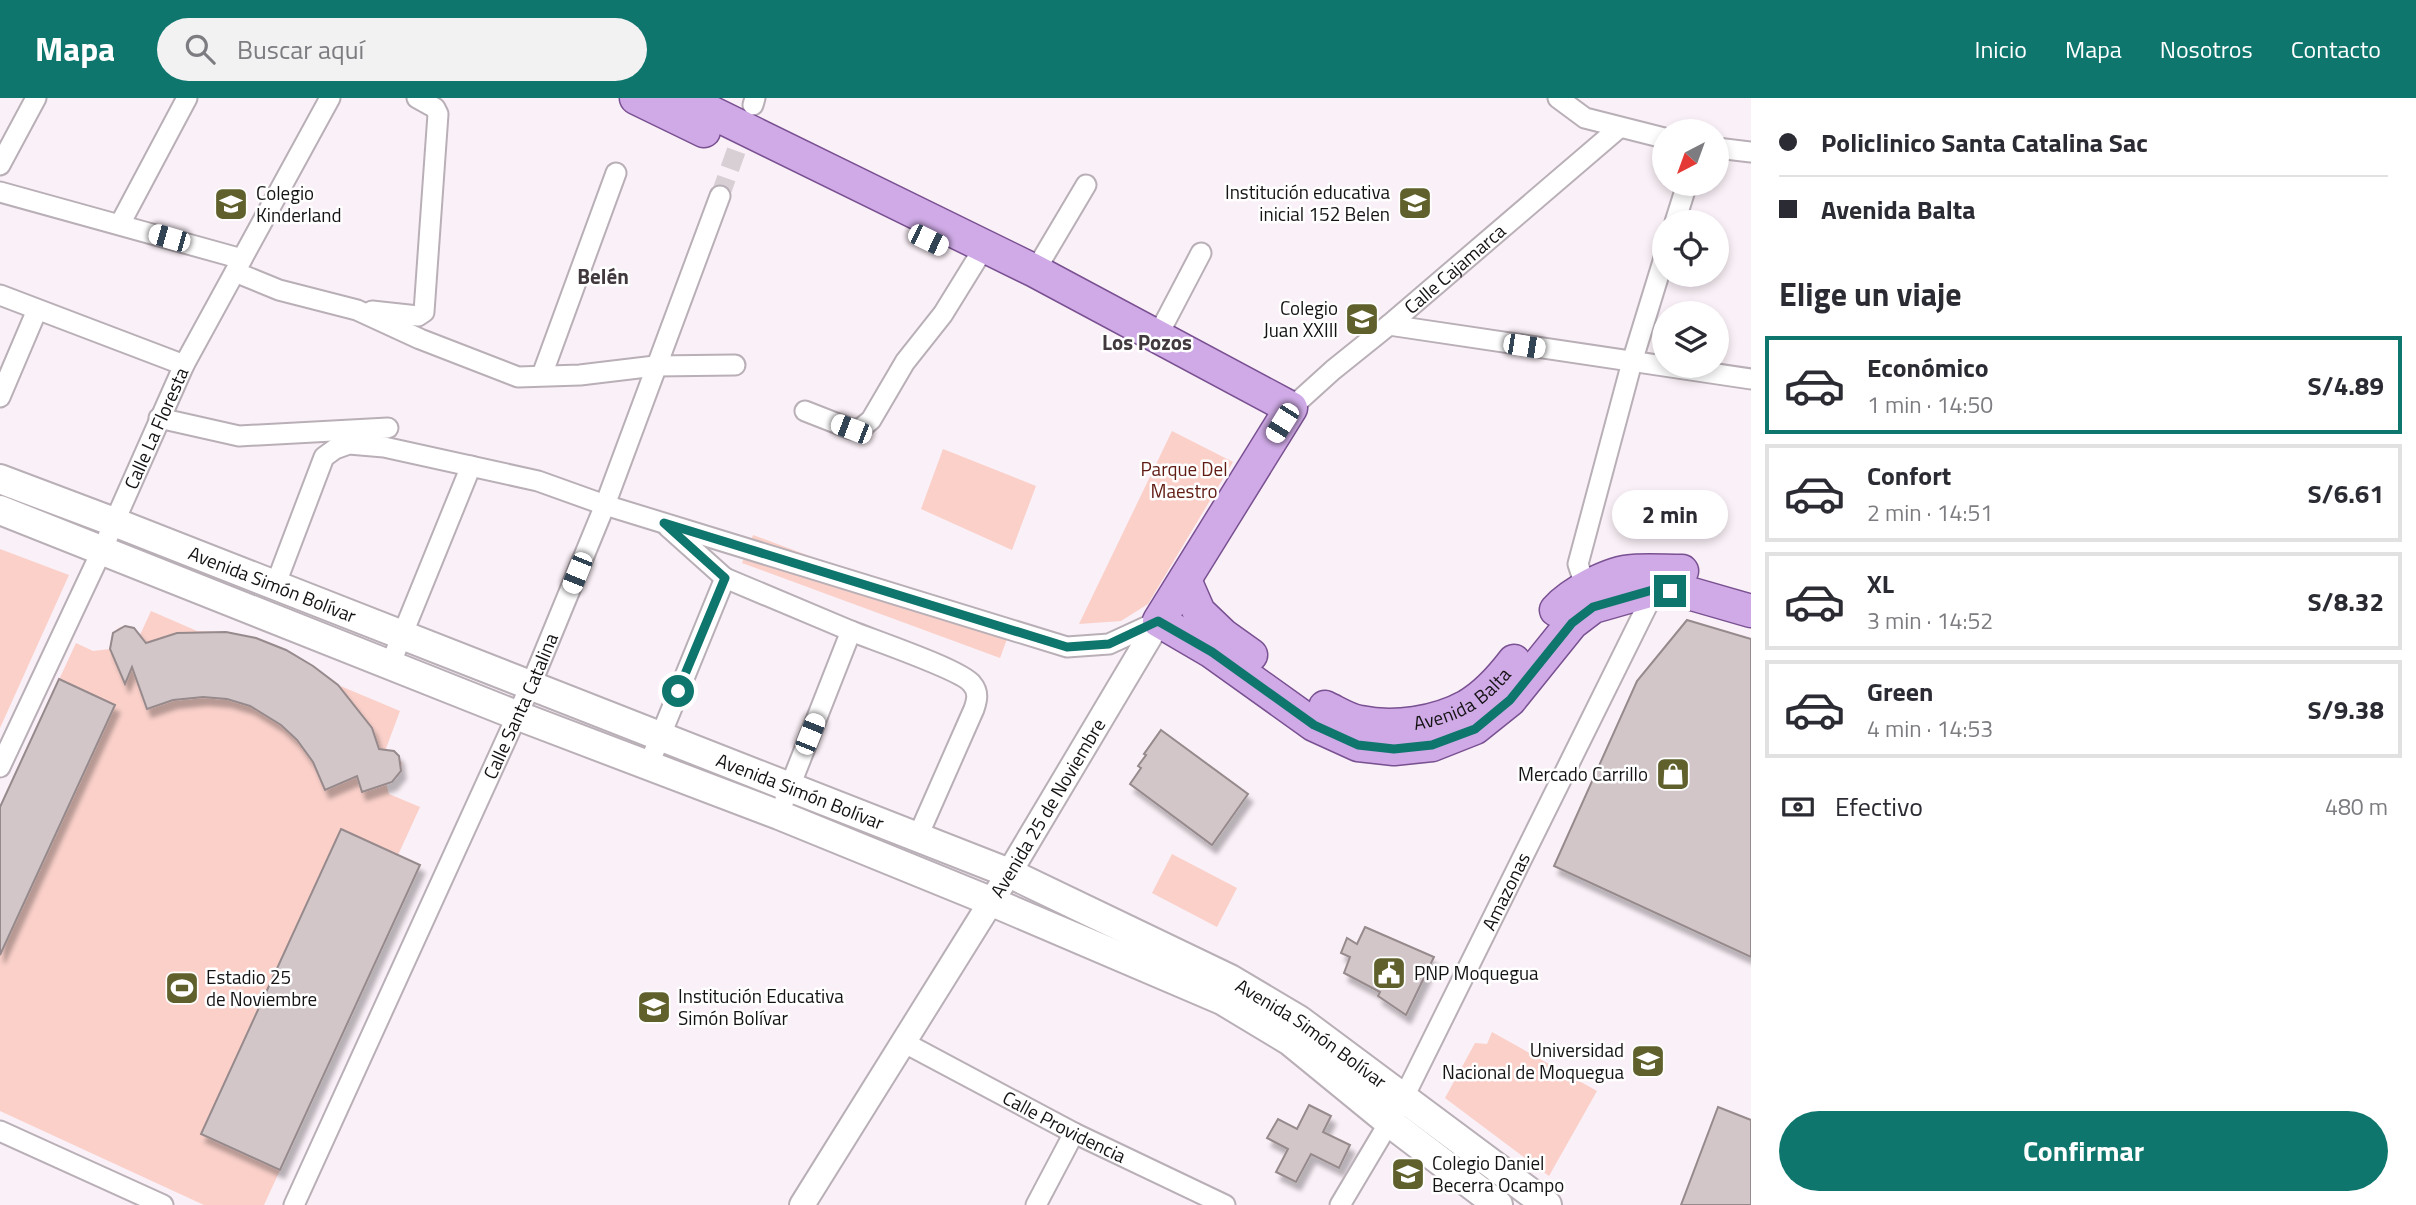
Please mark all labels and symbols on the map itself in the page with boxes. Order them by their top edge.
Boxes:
north arrow [1652,119,1729,196]
place label: Institución educativa inicial 152 Belen [1225,177,1390,228]
place label: Colegio Kinderland [256,178,342,229]
school or university icon: Institución educativa inicial 152 Belen [1396,184,1434,222]
school or university icon: Colegio Kinderland [212,185,250,223]
street label: Calle Cajamarca [1397,216,1512,320]
car [905,221,952,259]
car [146,222,193,254]
district label: Belén [577,260,629,292]
place label: Colegio Juan XXIII [1263,293,1338,344]
school or university icon: Colegio Juan XXIII [1343,300,1381,338]
district label: Los Pozos [1102,326,1192,358]
car [1502,332,1547,360]
street label: Calle La Floresta [116,362,195,494]
car [1262,400,1303,446]
car [828,412,875,446]
park label: Parque Del Maestro [1140,454,1228,505]
callout: 2 min [1612,490,1728,538]
street label: Avenida Simón Bolívar [184,538,361,630]
car [560,550,595,596]
route end [1654,575,1686,607]
street label: Calle Santa Catalina [475,628,565,784]
street label: Avenida Balta [1411,660,1517,737]
route start [662,675,694,707]
car [793,711,828,757]
street label: Avenida 25 de Noviembre [982,712,1112,903]
street label: Avenida Simón Bolívar [712,745,889,837]
shop icon: Mercado Carrillo [1654,755,1692,793]
place label: Mercado Carrillo [1518,759,1648,788]
street label: Amazonas [1474,847,1537,935]
public building icon: PNP Moquegua [1370,954,1408,992]
place label: PNP Moquegua [1414,958,1539,987]
place label: Estadio 25 de Noviembre [206,962,317,1013]
sports icon: Estadio 25 de Noviembre [163,969,201,1007]
street label: Avenida Simón Bolívar [1230,971,1394,1095]
place label: Institución Educativa Simón Bolívar [678,981,844,1032]
school or university icon: Institución Educativa Simón Bolívar [635,988,673,1026]
place label: Universidad Nacional de Moquegua [1442,1035,1624,1086]
school or university icon: Universidad Nacional de Moquegua [1629,1042,1667,1080]
street label: Calle Providencia [998,1083,1132,1170]
place label: Colegio Daniel Becerra Ocampo [1432,1148,1564,1199]
school or university icon: Colegio Daniel Becerra Ocampo [1389,1155,1427,1193]

